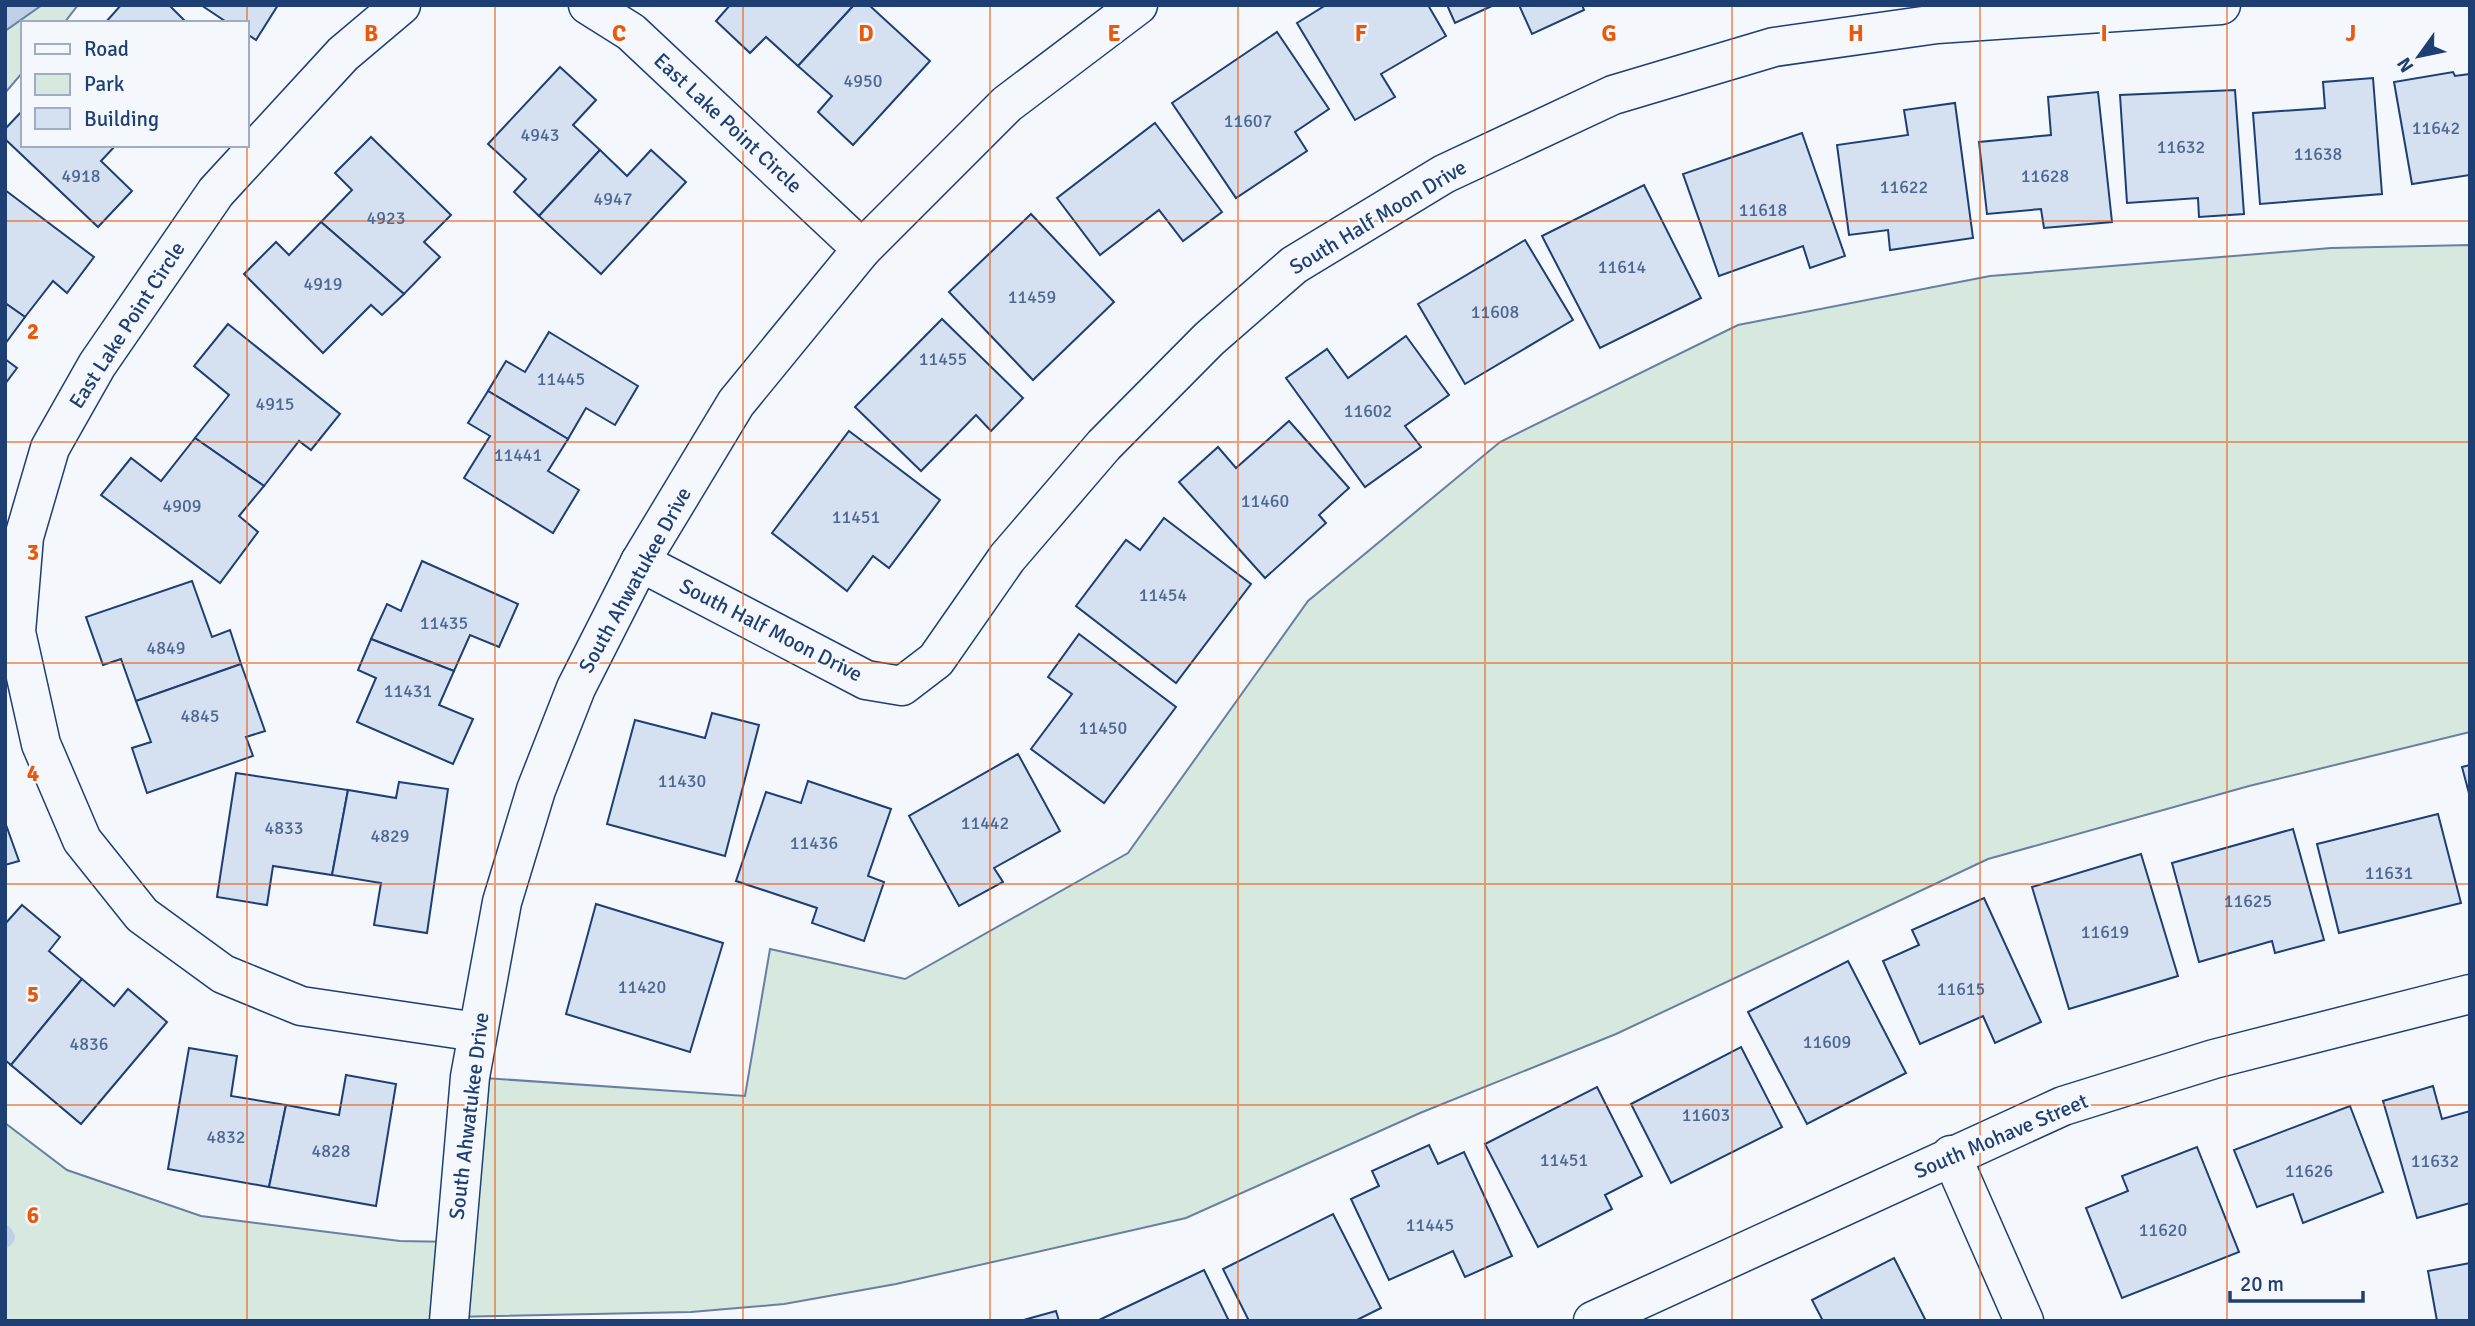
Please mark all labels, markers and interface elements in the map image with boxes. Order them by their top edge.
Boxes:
text: B [364,19,378,48]
text: C [612,19,626,48]
text: D [858,19,874,48]
text: E [1107,19,1121,48]
text: F [1355,19,1367,48]
text: G [1601,19,1617,48]
text: H [1848,19,1864,48]
text: I [2100,19,2108,48]
text: J [2346,19,2356,48]
legend [21,21,248,147]
north arrow [2384,21,2454,91]
text: Road [84,36,129,62]
street label: East Lake Point Circle [648,47,808,199]
text: N [2392,53,2419,77]
house number: 4950 [844,70,882,92]
text: Park [84,71,125,97]
text: Building [84,106,159,132]
house number: 11607 [1224,110,1272,132]
house number: 11642 [2412,117,2460,139]
house number: 4943 [521,124,559,146]
house number: 11632 [2157,136,2205,158]
house number: 11638 [2294,143,2342,165]
street label: South Half Moon Drive [1285,154,1471,280]
house number: 4918 [62,165,100,187]
house number: 11628 [2021,165,2069,187]
house number: 11622 [1880,176,1928,198]
house number: 4947 [594,188,632,210]
house number: 11618 [1739,199,1787,221]
house number: 4923 [367,207,405,229]
street label: East Lake Point Circle [63,237,191,413]
house number: 11614 [1598,256,1647,278]
house number: 4919 [304,273,342,295]
house number: 11459 [1008,286,1056,308]
house number: 11608 [1471,301,1519,323]
text: 2 [27,317,39,346]
house number: 11455 [919,348,967,370]
house number: 11445 [537,368,585,390]
house number: 4915 [256,393,294,415]
house number: 11602 [1344,400,1392,422]
house number: 11441 [494,444,542,466]
street label: South Ahwatukee Drive [573,483,697,677]
house number: 11460 [1241,490,1289,512]
house number: 4909 [163,495,201,517]
house number: 11451 [832,506,880,528]
text: 3 [27,538,39,567]
street label: South Half Moon Drive [675,573,867,687]
house number: 11454 [1139,584,1188,606]
house number: 11435 [420,612,468,634]
house number: 4849 [147,637,185,659]
house number: 11431 [384,680,432,702]
house number: 4845 [181,705,219,727]
house number: 11450 [1079,717,1127,739]
text: 4 [27,759,39,788]
house number: 11430 [658,770,706,792]
house number: 11442 [961,812,1009,834]
house number: 4833 [265,817,303,839]
house number: 4829 [371,825,409,847]
house number: 11436 [790,832,838,854]
house number: 11631 [2365,862,2413,884]
house number: 11625 [2224,890,2272,912]
house number: 11619 [2081,921,2129,943]
house number: 11420 [618,976,666,998]
house number: 11615 [1937,978,1985,1000]
text: 5 [27,980,39,1009]
street label: South Ahwatukee Drive [443,1011,495,1221]
house number: 11609 [1803,1031,1851,1053]
house number: 4836 [70,1033,108,1055]
street label: South Mohave Street [1910,1088,2092,1184]
house number: 11603 [1682,1104,1730,1126]
house number: 4832 [207,1126,245,1148]
house number: 4828 [312,1140,350,1162]
house number: 11451 [1540,1149,1588,1171]
house number: 11632 [2411,1150,2459,1172]
house number: 11626 [2285,1160,2333,1182]
text: 6 [27,1201,39,1230]
house number: 11445 [1406,1214,1454,1236]
house number: 11620 [2139,1219,2187,1241]
scale bar [2230,1260,2363,1304]
text: 20 m [2240,1271,2284,1297]

